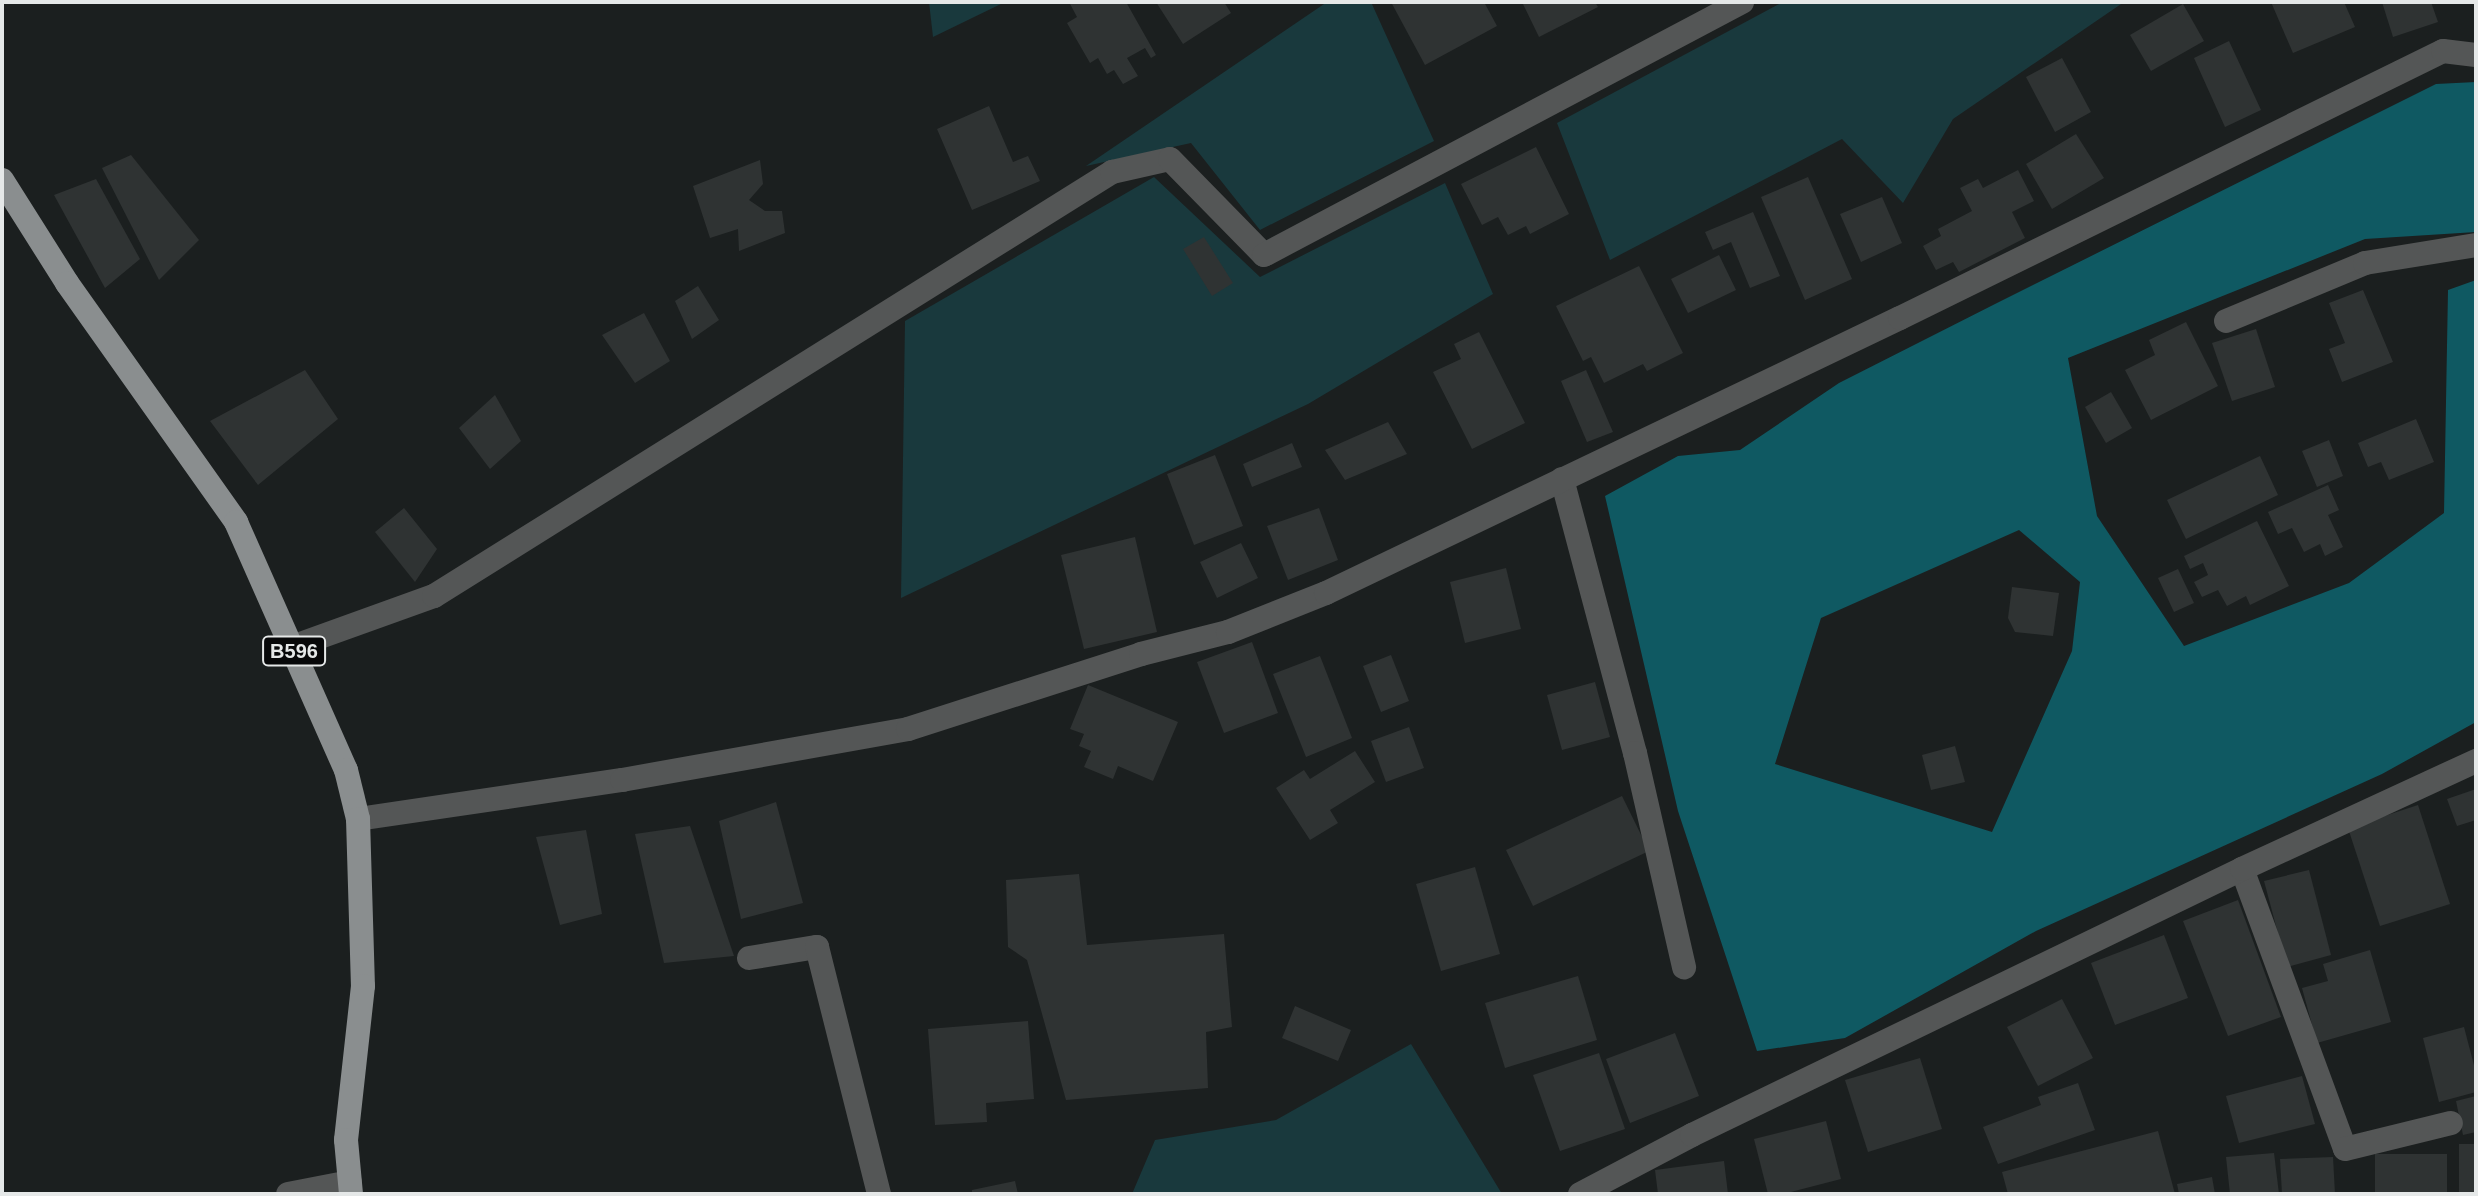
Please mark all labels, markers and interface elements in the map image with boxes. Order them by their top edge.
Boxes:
road number: B596 [262,635,326,667]

